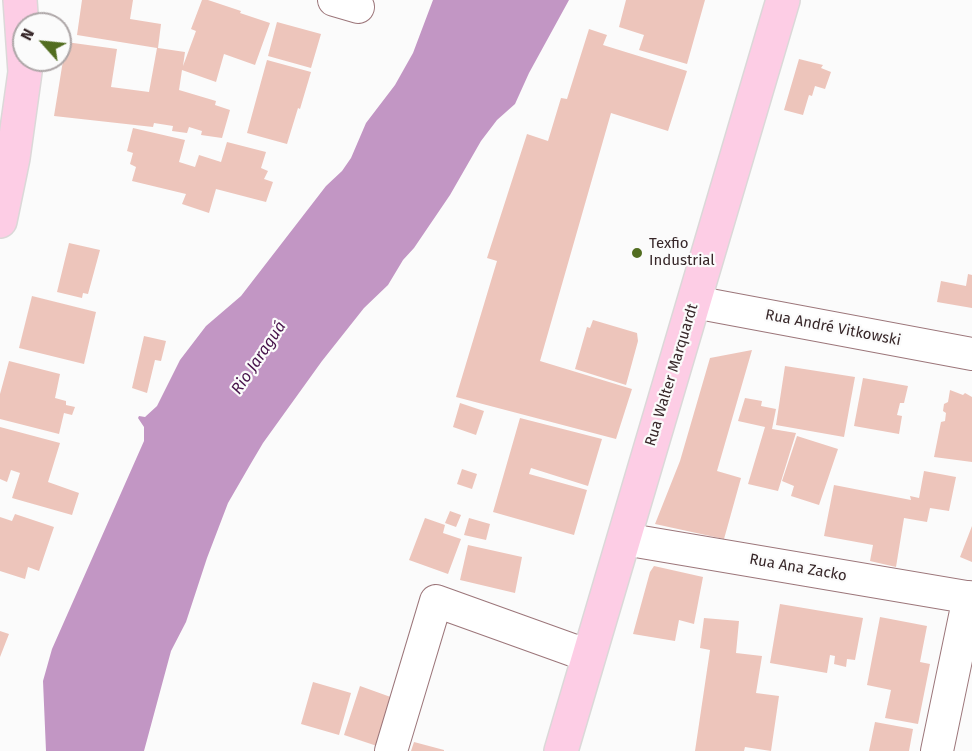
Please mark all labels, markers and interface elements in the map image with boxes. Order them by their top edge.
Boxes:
north arrow [12,12,72,72]
text: N [16,25,38,44]
place label: Texfio Industrial [649,235,715,270]
marker: Texfio Industrial [630,246,644,260]
street label: Rua Walter Marquardt [642,302,702,448]
street label: Rua André Vitkowski [764,306,902,350]
water label: Rio Jaraguá [228,318,290,398]
street label: Rua Ana Zacko [748,551,848,585]

